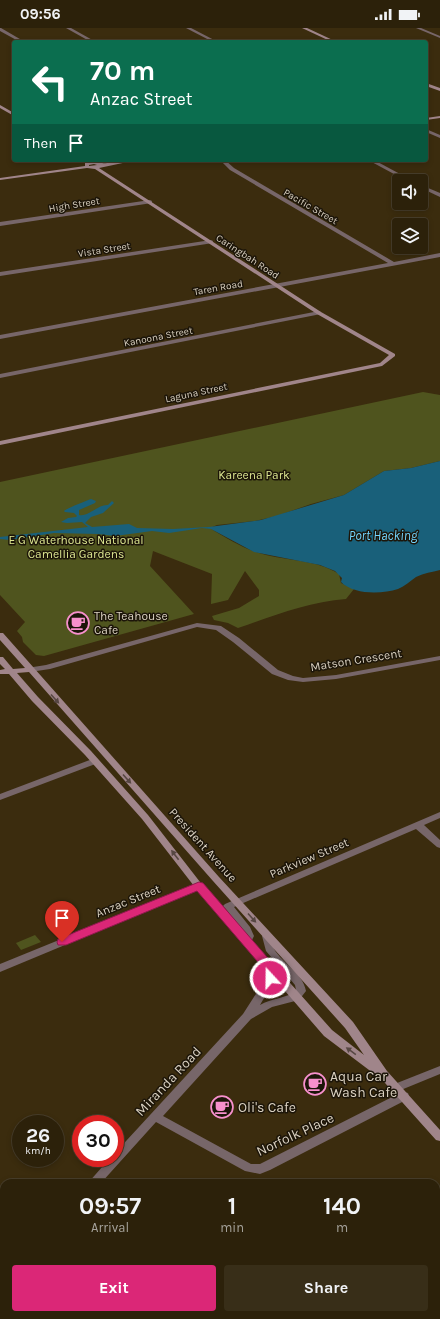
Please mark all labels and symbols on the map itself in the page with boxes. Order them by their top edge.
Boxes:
street label: Pacific Street [281,187,340,227]
street label: High Street [48,195,101,215]
street label: Caringbah Road [214,232,281,282]
street label: Vista Street [77,240,131,260]
street label: Taren Road [193,278,244,298]
street label: Kanoona Street [123,324,194,350]
street label: Laguna Street [164,380,229,405]
park label: Kareena Park [218,468,290,482]
water label: Port Hacking [349,528,419,543]
park label: E G Waterhouse National Camellia Gardens [8,533,144,561]
place label: The Teahouse Cafe [94,609,168,637]
cafe icon: The Teahouse Cafe [65,610,91,636]
street label: Matson Crescent [309,646,403,674]
one-way arrow [51,694,60,704]
one-way arrow [122,775,131,784]
street label: President Avenue [166,805,240,885]
street label: Parkview Street [267,835,351,881]
one-way arrow [170,850,179,861]
street label: Anzac Street [94,882,163,920]
pin [45,901,79,942]
one-way arrow [247,913,256,924]
position arrow [249,957,291,999]
street label: Miranda Road [132,1043,205,1120]
one-way arrow [346,1047,357,1055]
place label: Aqua Car Wash Cafe [330,1068,397,1101]
cafe icon: Aqua Car Wash Cafe [302,1071,328,1097]
cafe icon: Oli's Cafe [209,1094,235,1120]
place label: Oli's Cafe [238,1099,296,1116]
street label: Norfolk Place [254,1109,337,1160]
speed limit sign: 30 [72,1115,124,1167]

